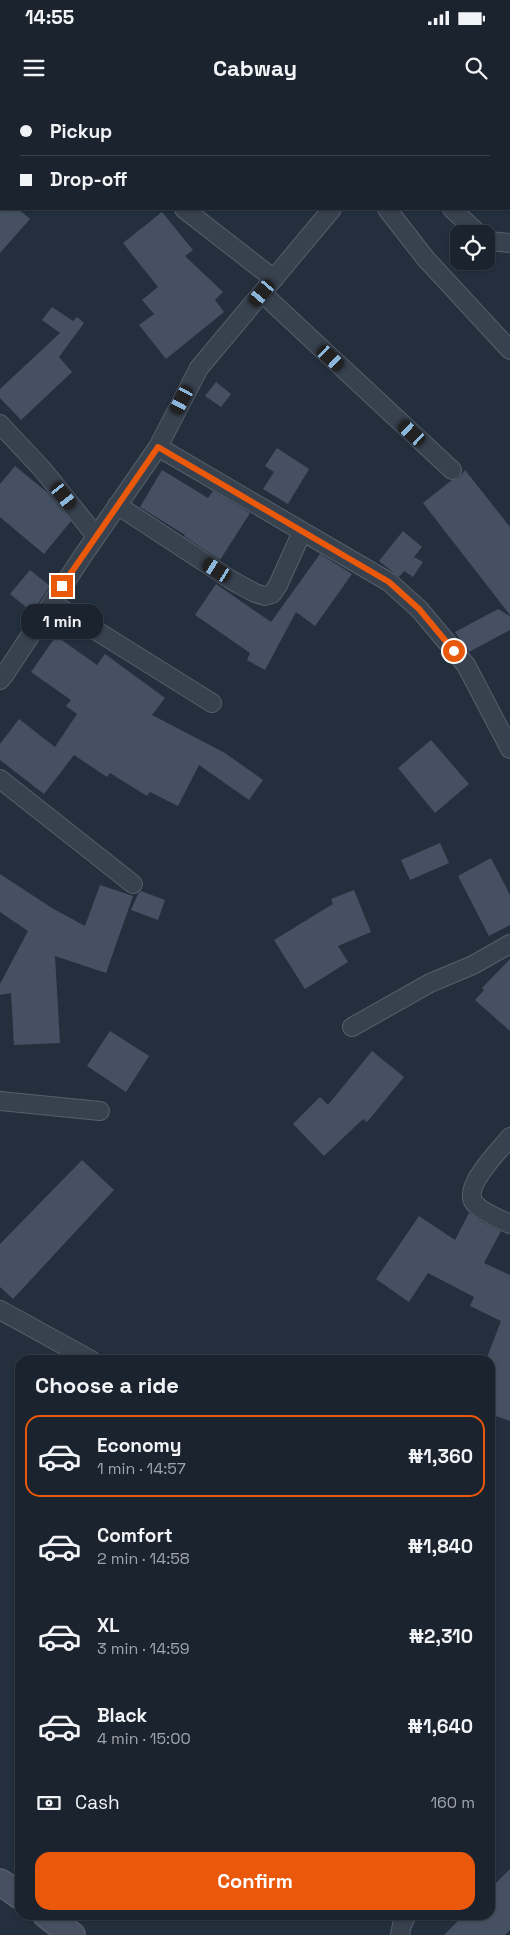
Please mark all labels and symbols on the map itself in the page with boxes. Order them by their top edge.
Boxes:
car [246,277,277,309]
car [314,342,347,374]
car [168,383,195,417]
car [395,417,428,449]
car [48,480,79,512]
car [200,556,233,584]
route end [51,575,73,597]
callout: 1 min [21,604,103,638]
route start [443,640,465,662]

